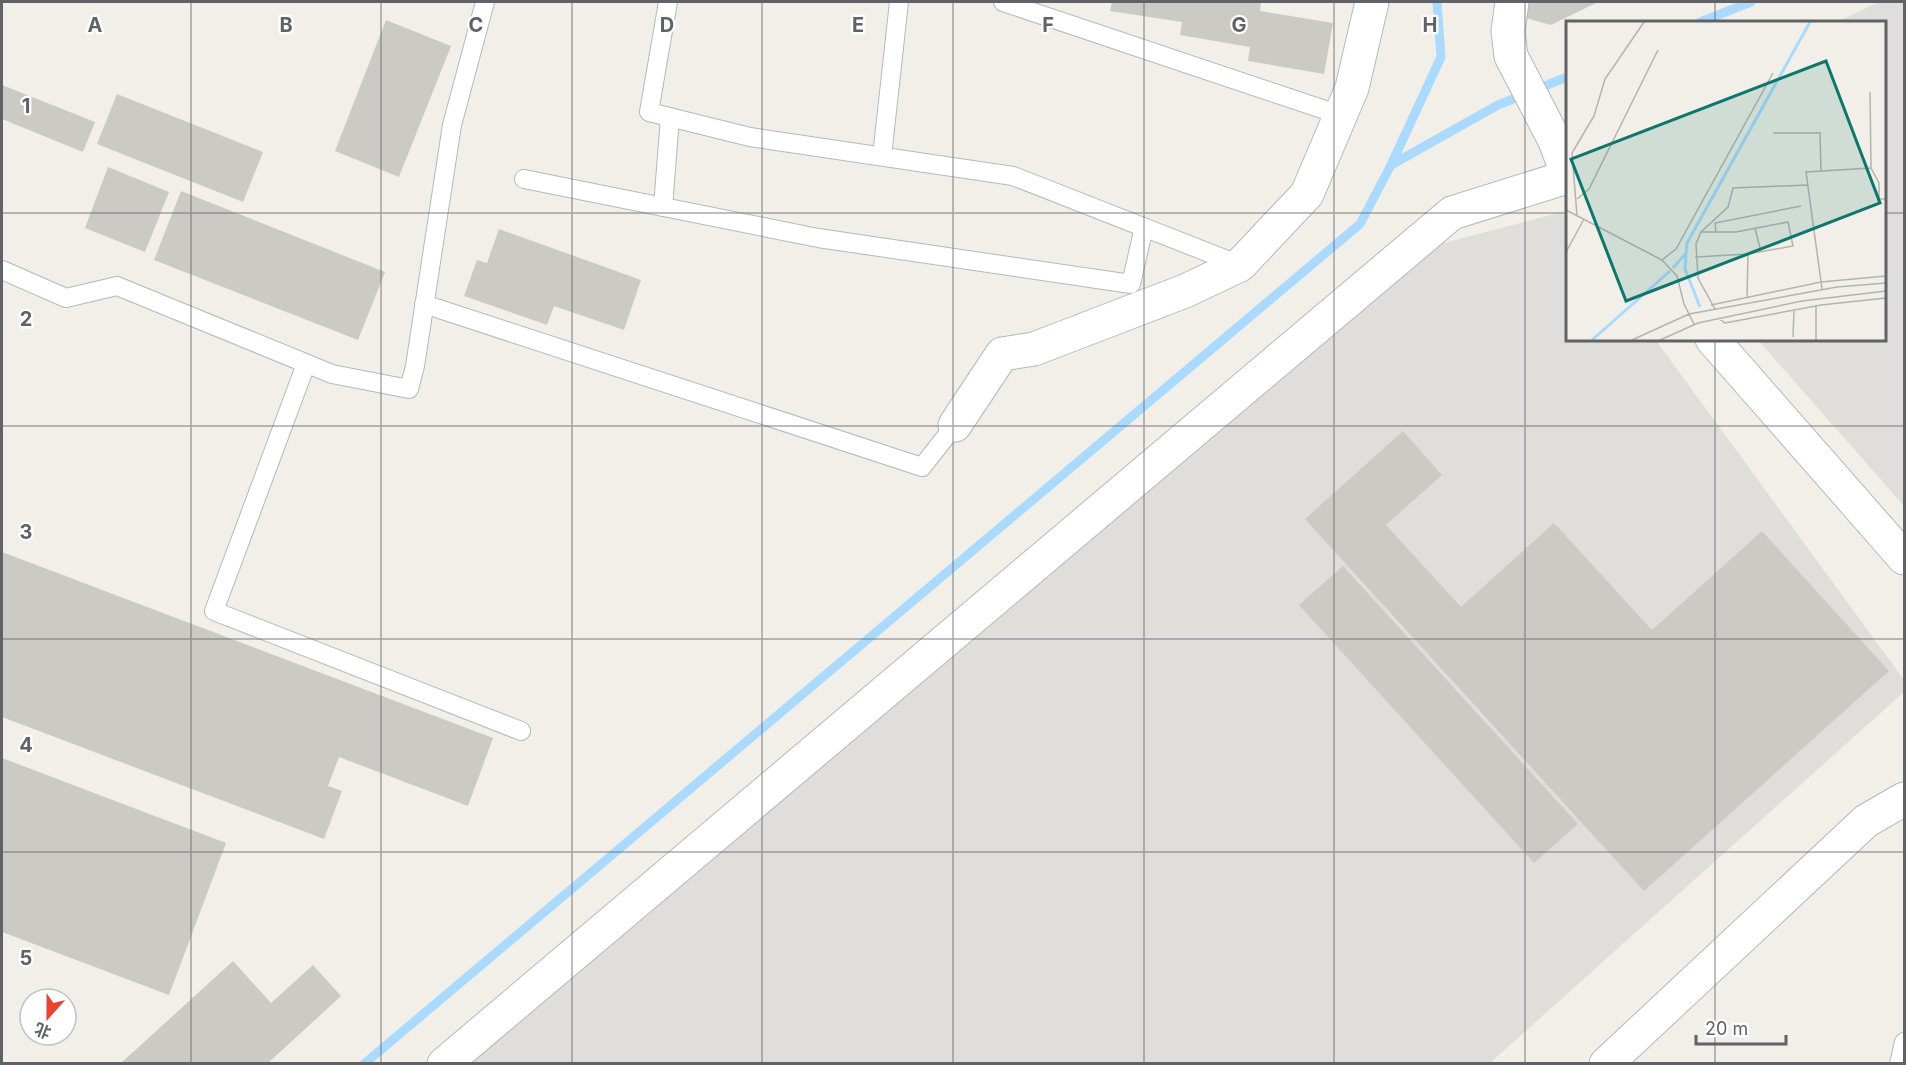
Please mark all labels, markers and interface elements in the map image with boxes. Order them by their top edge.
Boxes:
text: A [88,13,103,37]
text: B [279,13,293,37]
text: C [469,13,483,37]
text: D [660,13,674,37]
text: E [852,13,864,37]
text: F [1042,13,1054,37]
text: G [1231,13,1247,37]
text: H [1423,13,1437,37]
inset map [1566,21,1885,340]
text: 1 [22,94,30,118]
text: 2 [20,307,32,331]
text: 3 [20,520,32,544]
text: 4 [19,733,33,757]
text: 5 [20,946,32,970]
north arrow [18,987,78,1047]
scale bar [1696,1008,1786,1046]
text: 20 m [1705,1018,1748,1039]
text: 北 [32,1019,54,1043]

